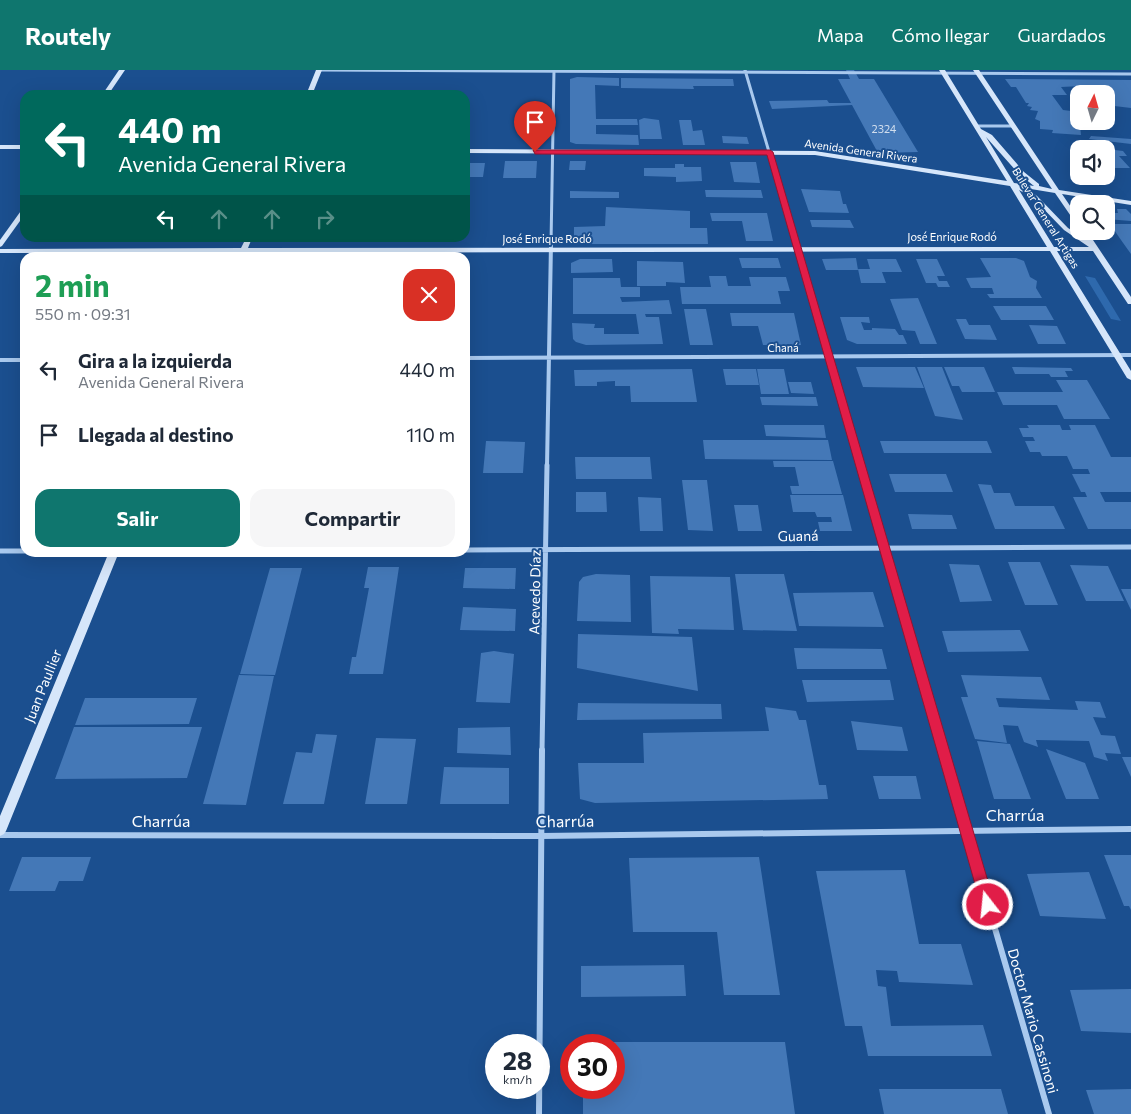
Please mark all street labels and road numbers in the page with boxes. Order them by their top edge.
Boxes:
street label: Avenida General Rivera [804,136,919,165]
street label: Bulevar General Artigas [1010,165,1083,271]
street label: José Enrique Rodó [907,230,997,244]
street label: José Enrique Rodó [502,232,592,246]
street label: Chaná [767,341,799,354]
street label: Guaná [778,527,818,544]
street label: Acevedo Díaz [525,549,544,635]
street label: Juan Paullier [20,646,65,725]
street label: Charrúa [986,805,1044,824]
street label: Charrúa [536,810,594,831]
street label: Charrúa [132,811,190,830]
street label: Doctor Mario Cassinoni [1005,946,1062,1095]

